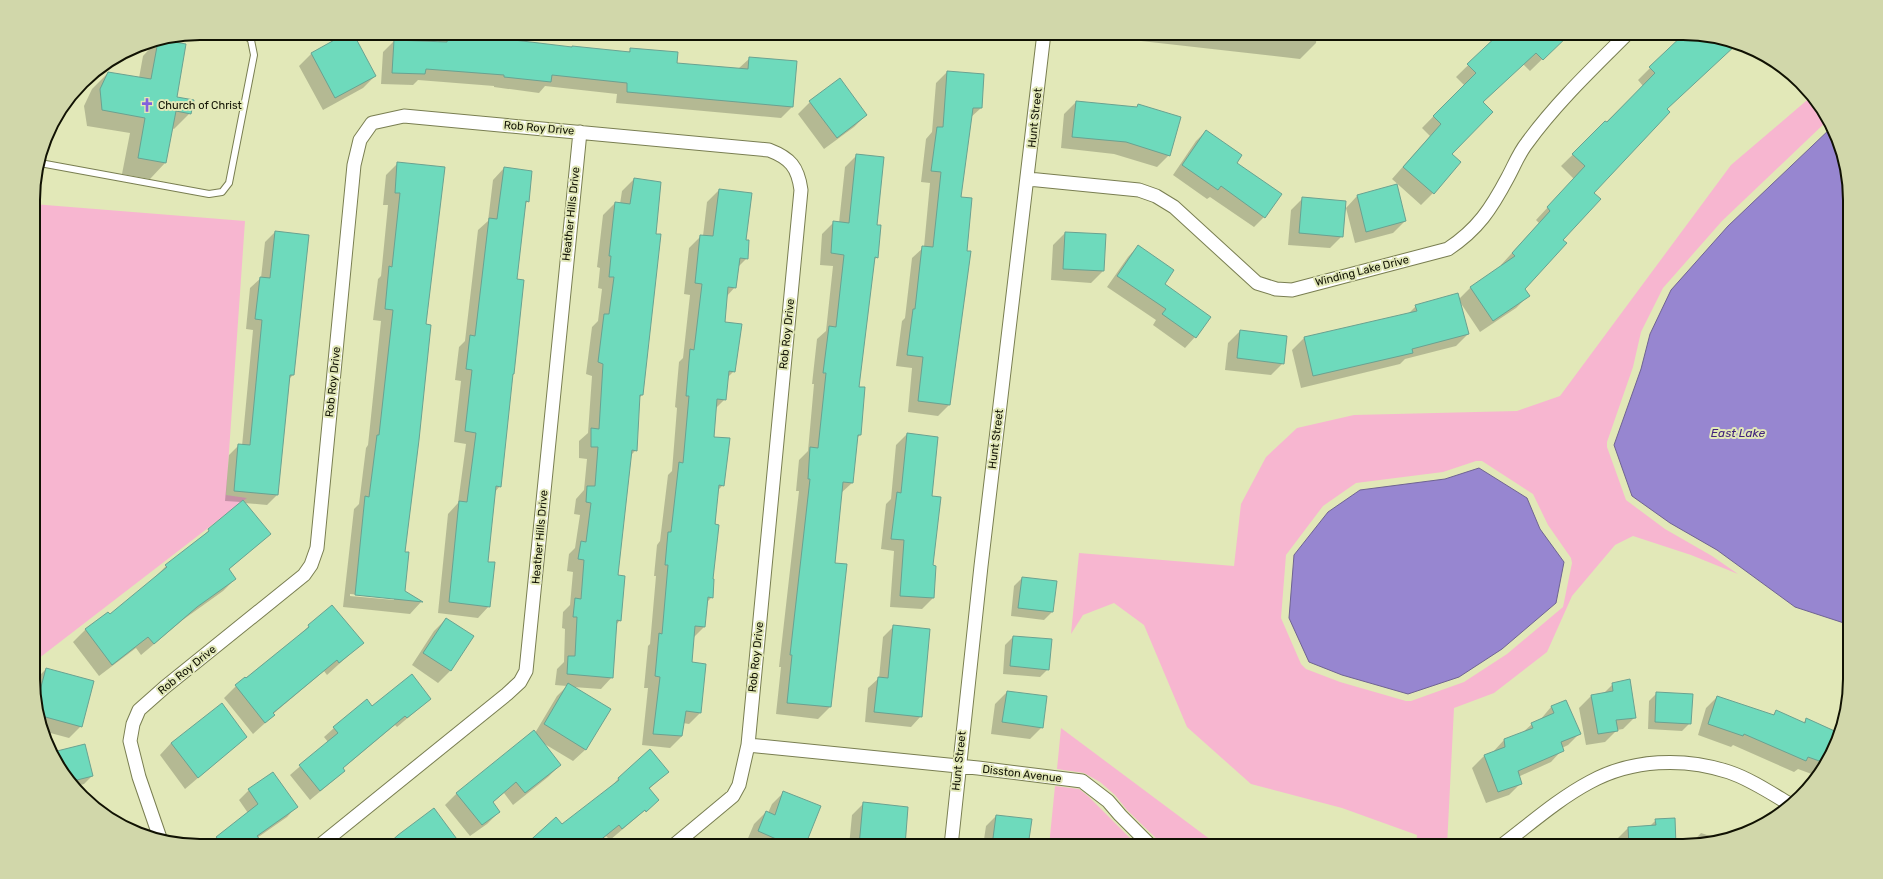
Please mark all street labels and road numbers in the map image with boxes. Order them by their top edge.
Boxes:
street label: Hunt Street [1025,87,1045,148]
street label: Rob Roy Drive [503,118,575,138]
street label: Heather Hills Drive [560,166,582,262]
street label: Winding Lake Drive [1314,253,1410,289]
street label: Rob Roy Drive [777,298,797,370]
street label: Rob Roy Drive [323,346,343,418]
street label: Hunt Street [986,408,1006,469]
street label: Heather Hills Drive [529,489,551,585]
street label: Rob Roy Drive [746,621,766,693]
street label: Rob Roy Drive [155,643,219,697]
street label: Hunt Street [949,730,969,791]
street label: Disston Avenue [982,763,1062,785]

